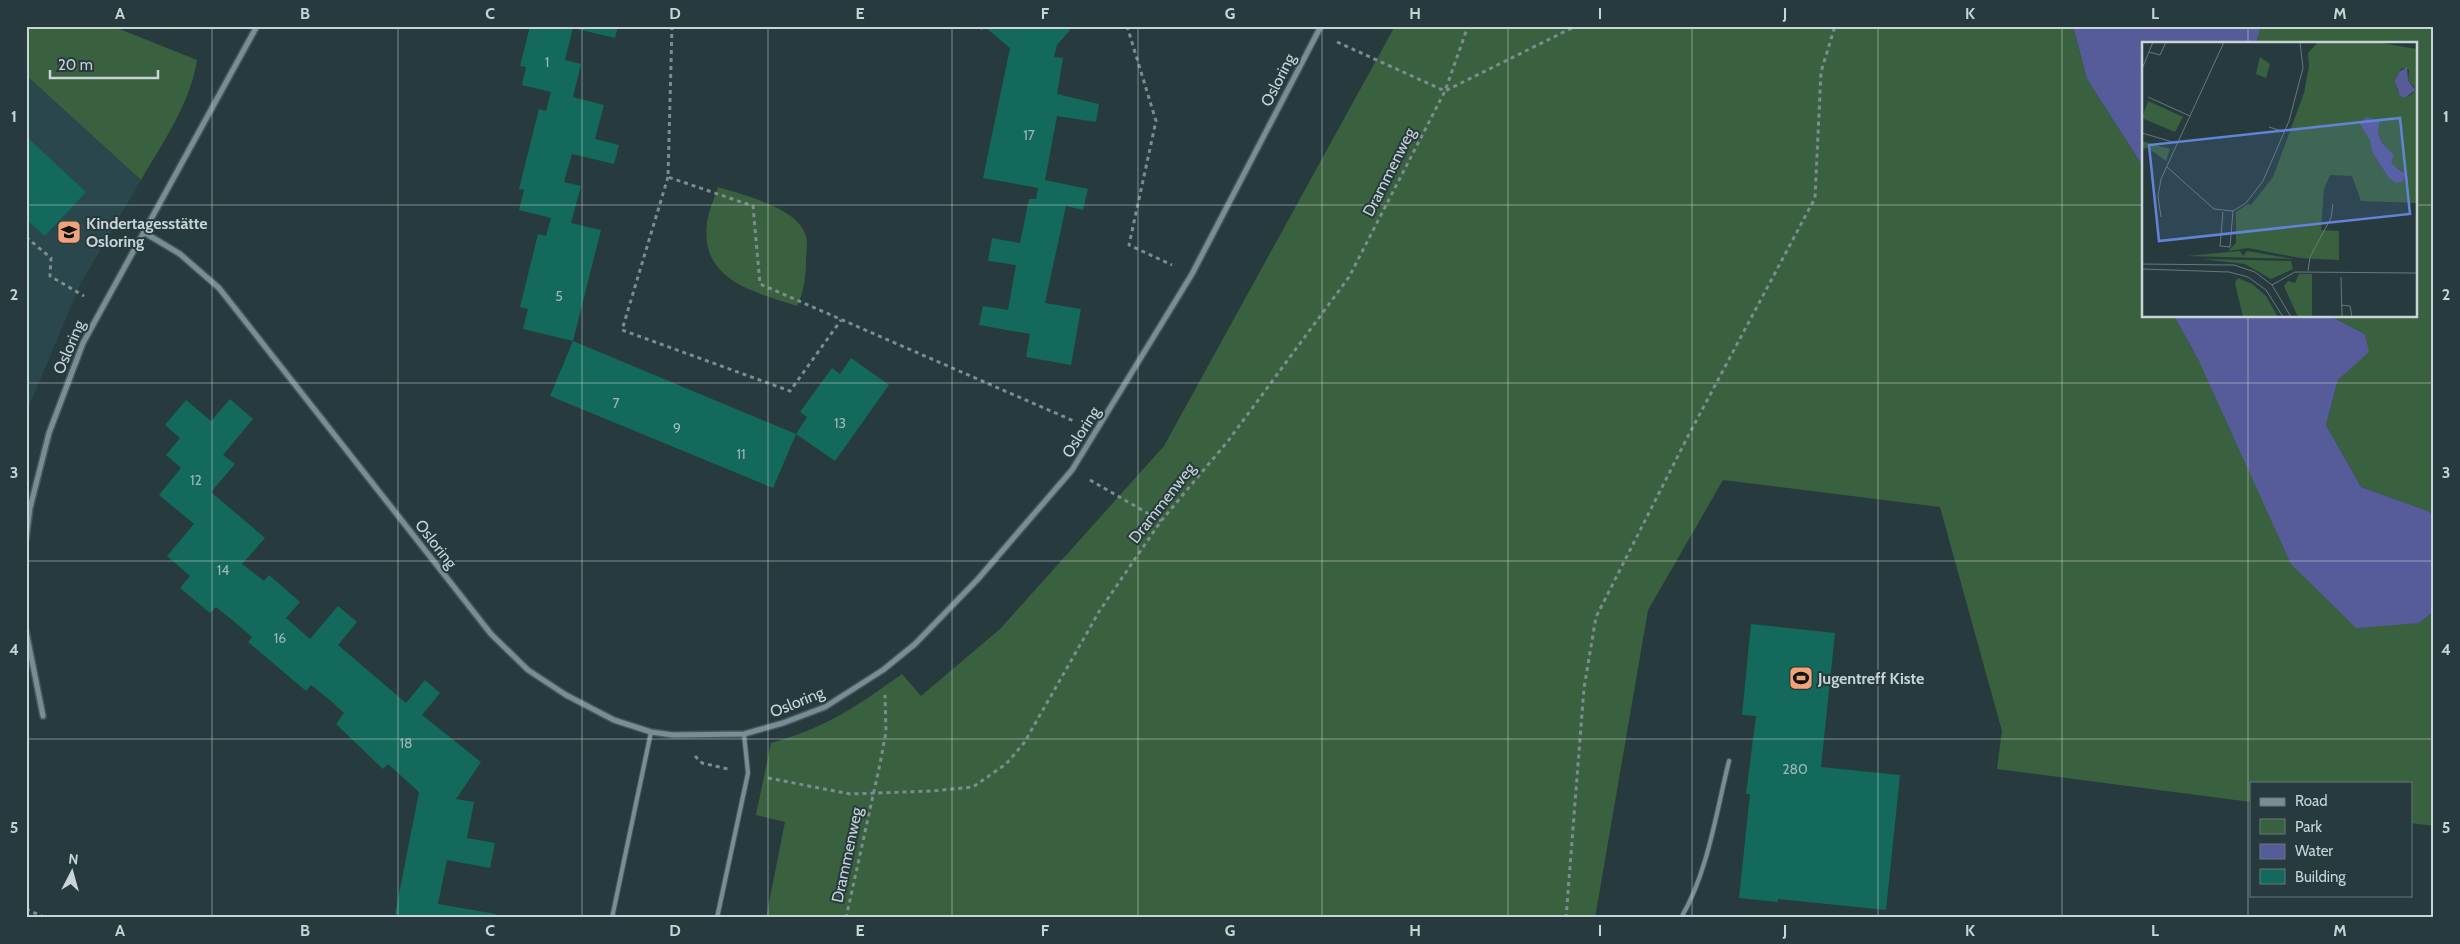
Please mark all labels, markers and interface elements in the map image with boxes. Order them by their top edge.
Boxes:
text: A [115,4,125,23]
text: B [300,4,310,23]
text: C [485,4,495,23]
text: D [669,4,681,23]
text: E [855,4,865,23]
text: F [1041,4,1050,23]
text: G [1225,4,1235,23]
text: H [1409,4,1421,23]
text: I [1598,4,1602,23]
text: J [1782,4,1787,23]
text: K [1965,4,1975,23]
text: L [2151,4,2159,23]
text: M [2333,4,2347,23]
inset map [2142,42,2418,318]
scale bar [50,48,158,80]
street label: Osloring [1257,50,1300,110]
house number: 1 [545,53,549,71]
text: 20 m [58,56,93,74]
text: 1 [11,107,17,126]
text: 1 [2443,107,2449,126]
street label: Drammenweg [1359,124,1420,219]
house number: 17 [1023,126,1035,144]
place label: Kindertagesstätte Osloring [86,214,208,251]
school or university icon: Kindertagesstätte Osloring [56,219,82,245]
text: 2 [10,285,18,304]
text: 2 [2442,285,2450,304]
house number: 5 [555,287,563,305]
street label: Osloring [49,316,89,377]
house number: 7 [612,394,620,412]
street label: Osloring [1058,402,1105,461]
house number: 13 [834,414,846,432]
house number: 9 [673,419,681,437]
house number: 11 [736,445,746,463]
street label: Drammenweg [1125,458,1200,547]
text: 3 [10,463,18,482]
text: 3 [2442,463,2450,482]
house number: 12 [190,471,202,489]
street label: Osloring [411,516,462,573]
house number: 14 [217,561,229,579]
house number: 16 [274,629,286,647]
text: 4 [9,640,19,659]
text: 4 [2441,640,2451,659]
sports icon: Jugentreff Kiste [1788,665,1814,691]
place label: Jugentreff Kiste [1817,669,1924,688]
street label: Osloring [767,682,828,721]
house number: 18 [399,734,413,752]
house number: 280 [1782,760,1808,778]
legend [2250,782,2412,896]
text: Road [2295,792,2328,810]
street label: Drammenweg [828,805,867,904]
text: 5 [10,818,18,837]
text: Park [2295,818,2322,836]
text: 5 [2442,818,2450,837]
text: Water [2295,842,2333,860]
north arrow [48,846,98,896]
text: N [67,850,79,869]
text: Building [2295,868,2346,886]
text: A [115,921,125,940]
text: B [300,921,310,940]
text: C [485,921,495,940]
text: D [669,921,681,940]
text: E [855,921,865,940]
text: F [1041,921,1050,940]
text: G [1225,921,1235,940]
text: H [1409,921,1421,940]
text: I [1598,921,1602,940]
text: J [1782,921,1787,940]
text: K [1965,921,1975,940]
text: L [2151,921,2159,940]
text: M [2333,921,2347,940]

